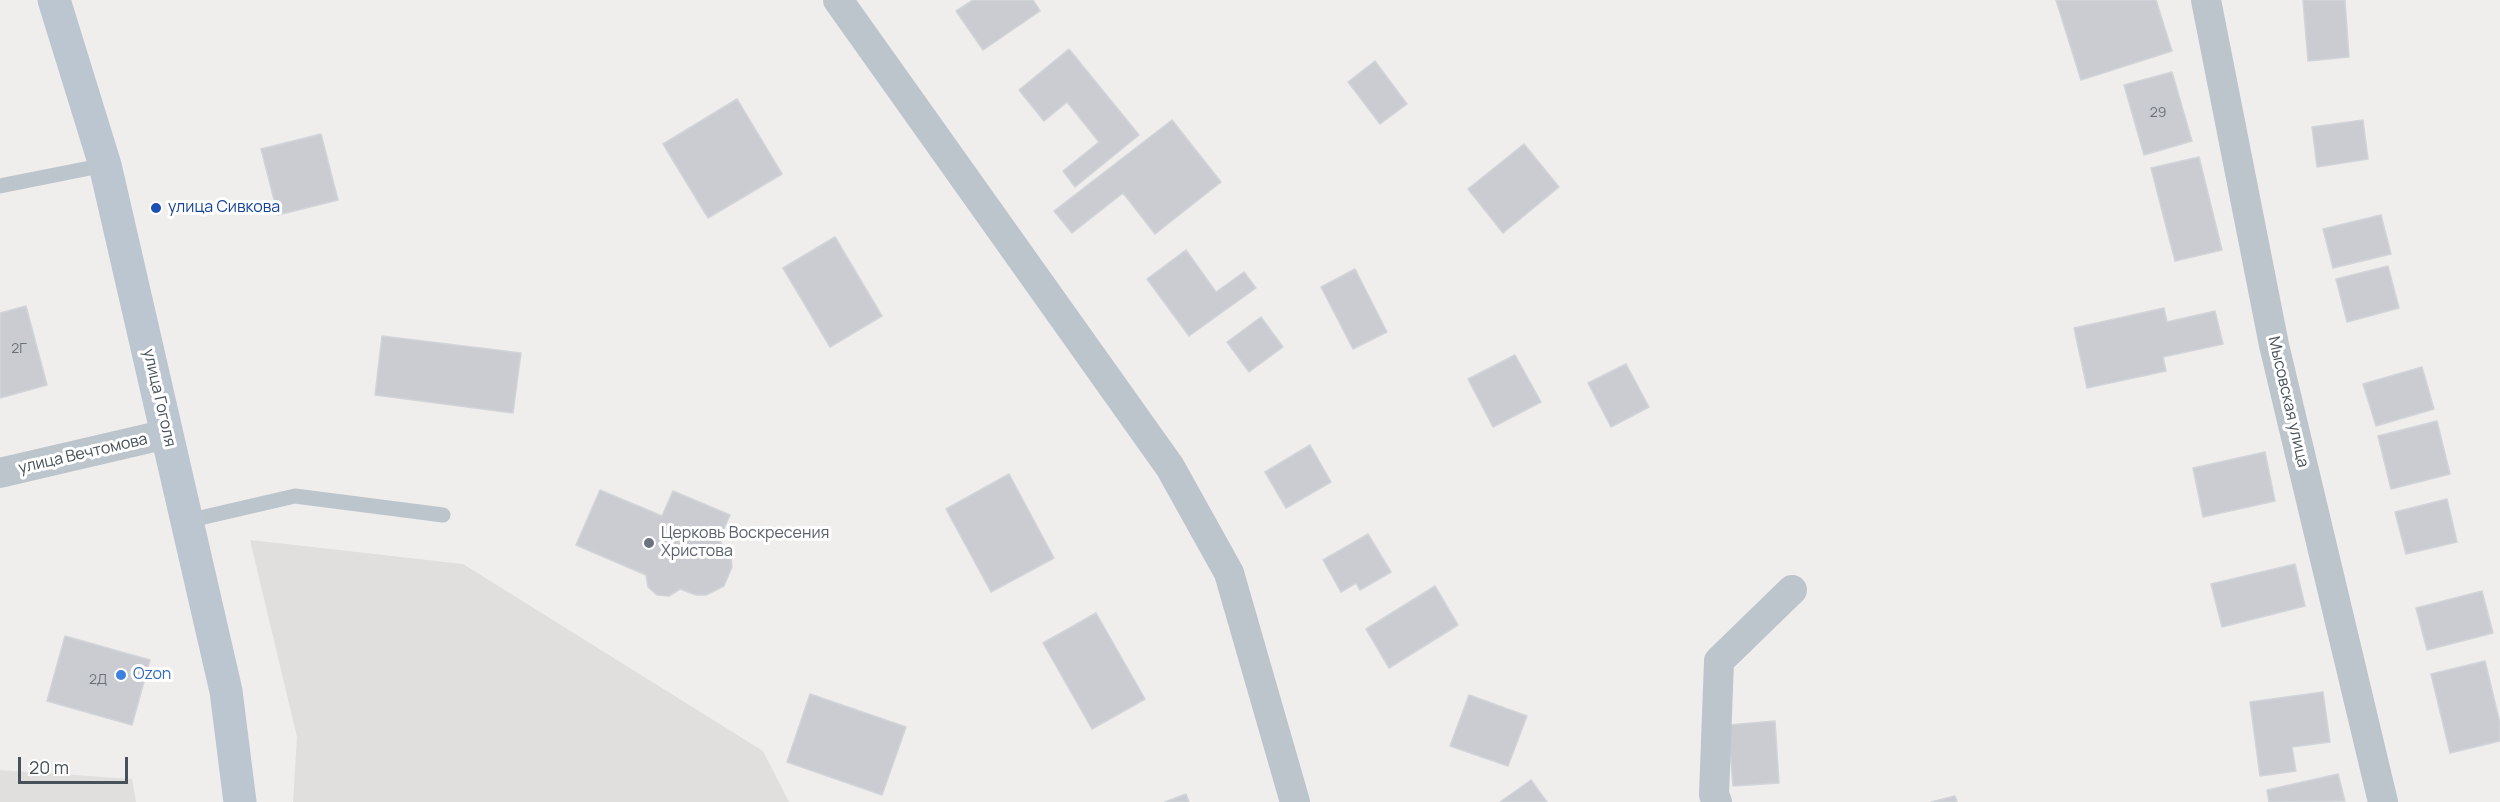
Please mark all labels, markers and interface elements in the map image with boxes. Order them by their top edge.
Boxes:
house number: 29 [2150,105,2166,121]
place label: улица Сивкова [168,198,280,218]
marker: улица Сивкова [149,201,163,215]
street label: Мысовская улица [2264,335,2312,469]
house number: 2Г [11,341,27,357]
street label: улица Гоголя [138,347,180,449]
street label: улица Вечтомова [17,430,149,478]
place label: Церковь Воскресения Христова [661,524,829,562]
marker: Церковь Воскресения Христова [642,536,656,550]
place label: Ozon [133,665,171,685]
marker: Ozon [114,668,128,682]
house number: 2Д [89,672,107,688]
scale bar [21,745,130,783]
text: 20 m [29,755,69,779]

